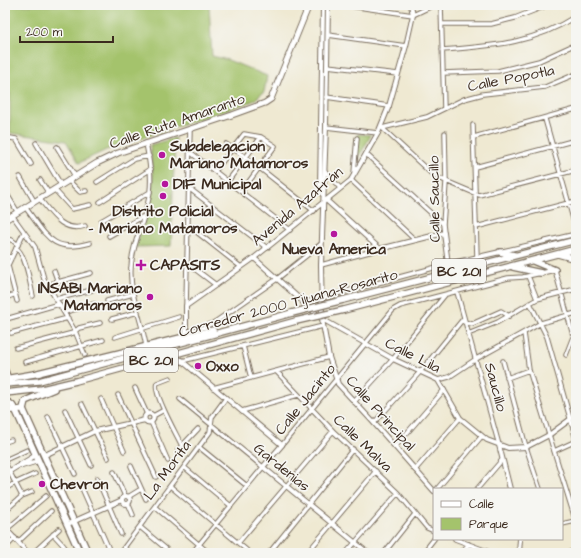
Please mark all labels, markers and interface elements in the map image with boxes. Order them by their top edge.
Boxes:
scale bar [20,18,113,44]
text: 200 m [26,24,63,41]
street label: Calle Popotla [466,60,557,97]
street label: Calle Ruta Amaranto [107,88,248,155]
place label: Subdelegacion Mariano Matamoros [169,136,309,174]
marker: Subdelegacion Mariano Matamoros [157,150,167,160]
street label: Calle Saucillo [423,155,446,243]
street label: Avenida Azafrán [247,162,348,251]
place label: DIF Municipal [173,174,262,195]
marker: DIF Municipal [160,179,170,189]
marker: Distrito Policial - Mariano Matamoros [158,191,168,201]
place label: Distrito Policial - Mariano Matamoros [89,201,238,239]
marker: Nueva America [329,229,339,239]
place label: Nueva America [282,239,386,260]
place label: CAPASITS [150,255,221,276]
marker: CAPASITS [135,259,147,271]
road number: BC 201 [432,259,486,283]
street label: Corredor 2000 Tijuana-Rosarito [176,264,400,343]
place label: INSABI Mariano Matamoros [38,278,143,316]
marker: INSABI Mariano Matamoros [145,292,155,302]
street label: Calle Lila [381,333,444,379]
road number: BC 201 [124,348,178,372]
place label: Oxxo [206,356,239,377]
street label: Calle Jacinto [270,359,341,440]
street label: Saucillo [479,360,512,414]
marker: Oxxo [193,361,203,371]
street label: Calle Principal [341,371,420,456]
street label: Calle Malva [328,410,397,477]
street label: La Morita [139,436,196,504]
street label: Gardenias [249,438,315,497]
place label: Chevron [50,474,109,495]
marker: Chevron [37,479,47,489]
legend [433,488,563,540]
text: Calle [469,496,494,513]
text: Parque [469,516,509,533]

